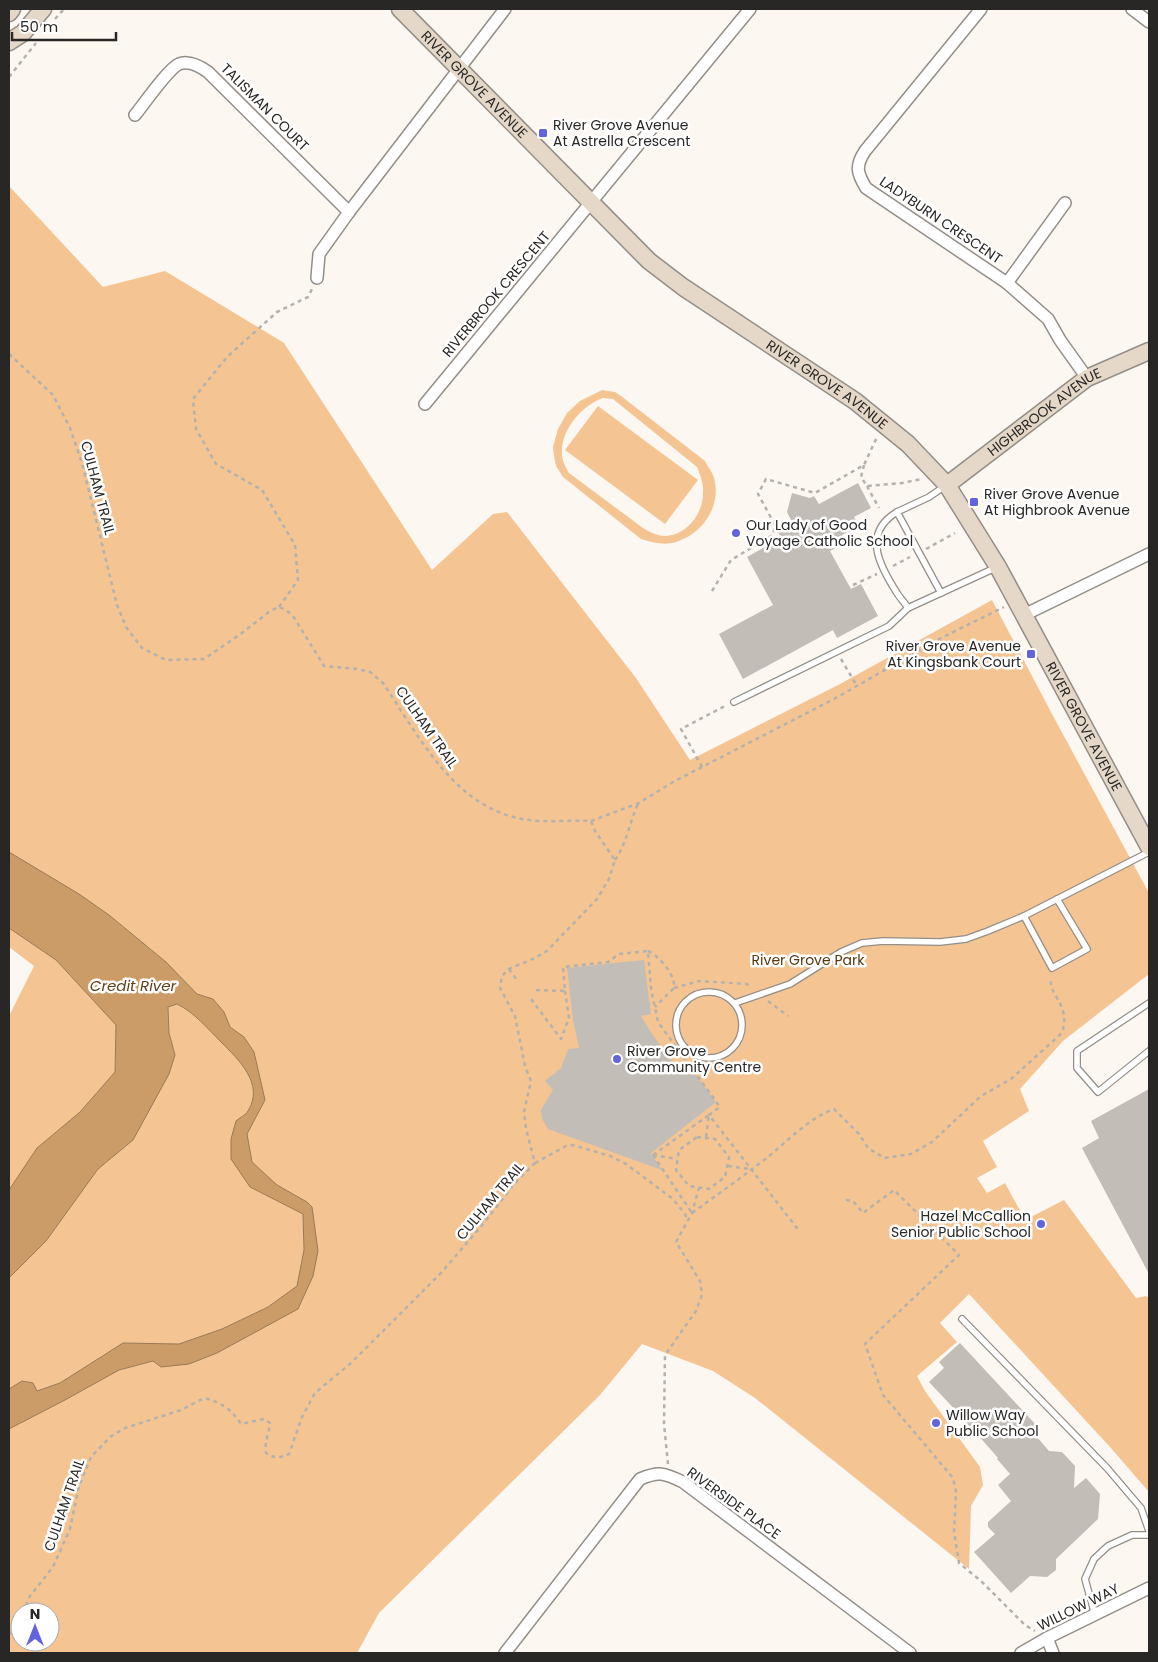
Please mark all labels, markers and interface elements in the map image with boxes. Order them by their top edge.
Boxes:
scale bar [12,10,116,42]
text: 50 m [20,16,58,37]
street label: RIVER GROVE AVENUE [417,26,532,143]
street label: TALISMAN COURT [217,59,314,156]
place label: River Grove Avenue At Astrella Crescent [553,115,690,151]
marker: River Grove Avenue At Astrella Crescent [537,127,549,139]
street label: LADYBURN CRESCENT [876,172,1007,269]
street label: RIVERBROOK CRESCENT [437,227,555,361]
street label: RIVER GROVE AVENUE [762,335,892,434]
street label: HIGHBROOK AVENUE [983,363,1104,461]
street label: CULHAM TRAIL [76,439,120,537]
place label: River Grove Avenue At Highbrook Avenue [984,484,1130,520]
marker: River Grove Avenue At Highbrook Avenue [968,496,980,508]
place label: Our Lady of Good Voyage Catholic School [746,515,913,551]
marker: Our Lady of Good Voyage Catholic School [730,527,742,539]
place label: River Grove Avenue At Kingsbank Court [886,636,1021,672]
marker: River Grove Avenue At Kingsbank Court [1025,648,1037,660]
street label: RIVER GROVE AVENUE [1041,658,1127,795]
street label: CULHAM TRAIL [391,682,463,772]
park label: River Grove Park [752,950,865,970]
water label: Credit River [90,975,177,996]
place label: River Grove Community Centre [627,1041,761,1077]
marker: River Grove Community Centre [611,1053,623,1065]
street label: CULHAM TRAIL [451,1158,529,1244]
place label: Hazel McCallion Senior Public School [891,1206,1031,1242]
marker: Hazel McCallion Senior Public School [1035,1218,1047,1230]
place label: Willow Way Public School [946,1405,1039,1441]
marker: Willow Way Public School [930,1417,942,1429]
street label: CULHAM TRAIL [39,1456,89,1554]
street label: RIVERSIDE PLACE [683,1462,785,1544]
street label: WILLOW WAY [1034,1579,1122,1635]
north arrow [10,1602,60,1652]
text: N [30,1604,40,1624]

